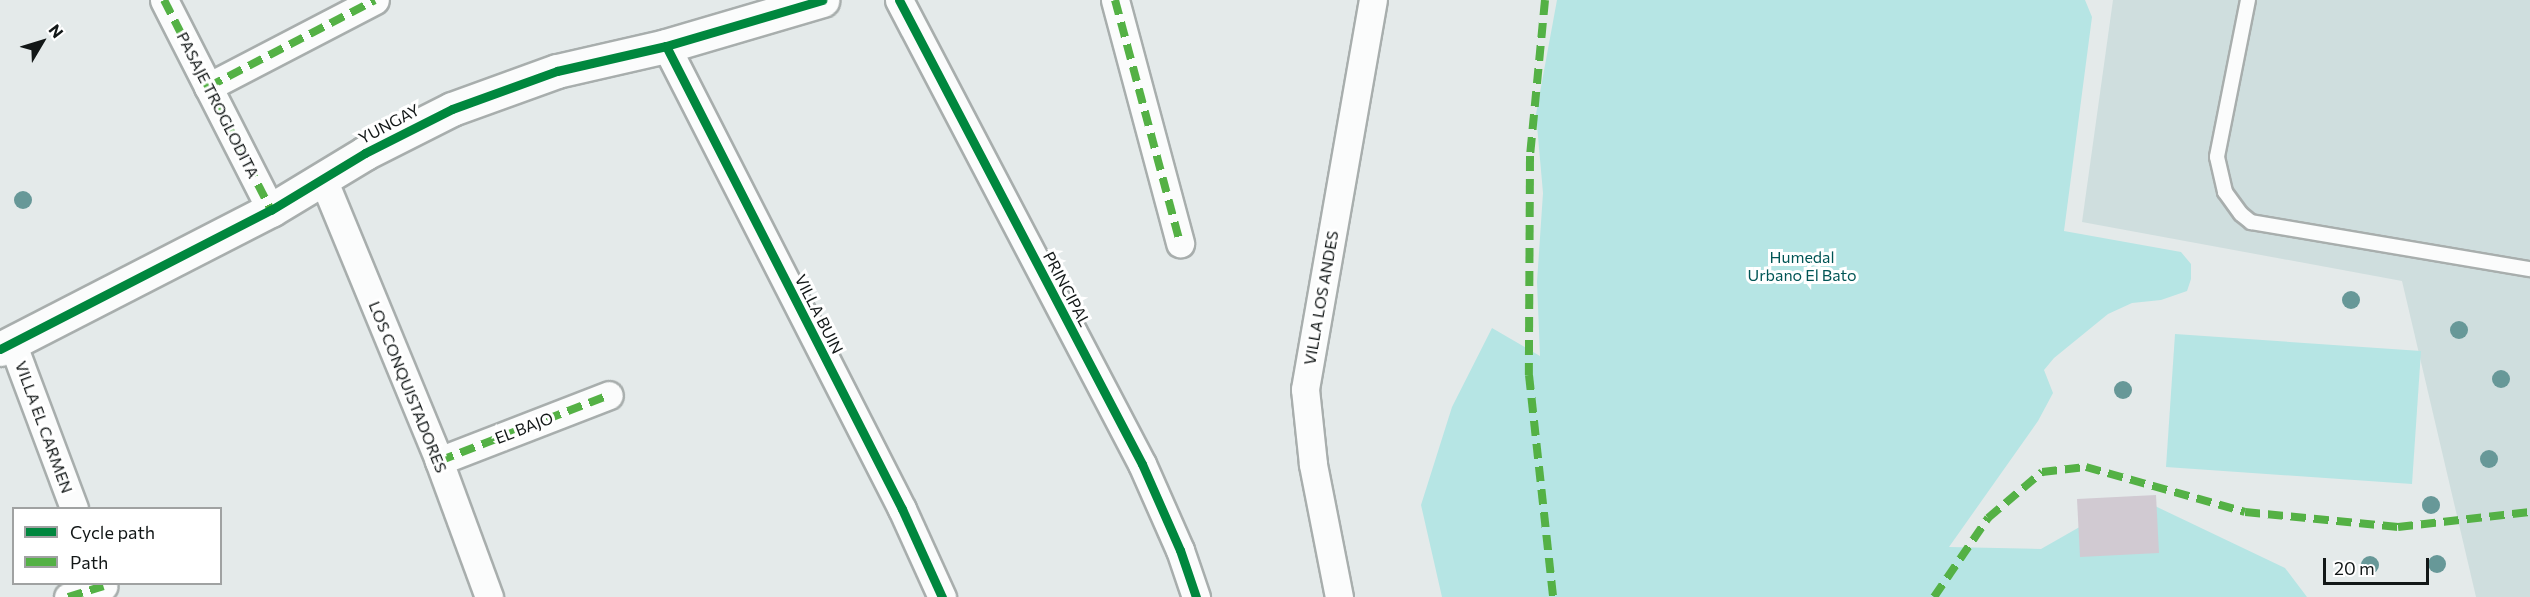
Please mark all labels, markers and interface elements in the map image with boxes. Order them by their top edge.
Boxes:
north arrow [12,12,72,72]
text: N [45,20,68,41]
street label: PASAJE TROGLODITA [173,29,263,181]
street label: YUNGAY [355,100,423,148]
street label: VILLA LOS ANDES [1300,229,1342,367]
park label: Humedal Urbano El Bato [1747,247,1857,285]
street label: PRINCIPAL [1039,248,1095,330]
street label: VILLA BUIN [791,271,847,357]
street label: LOS CONQUISTADORES [365,298,451,476]
street label: VILLA EL CARMEN [11,358,77,496]
street label: EL BAJO [492,408,556,448]
legend [12,507,222,585]
text: Cycle path [70,521,155,543]
scale bar [2326,546,2432,584]
text: Path [70,551,108,573]
text: 20 m [2334,557,2375,579]

